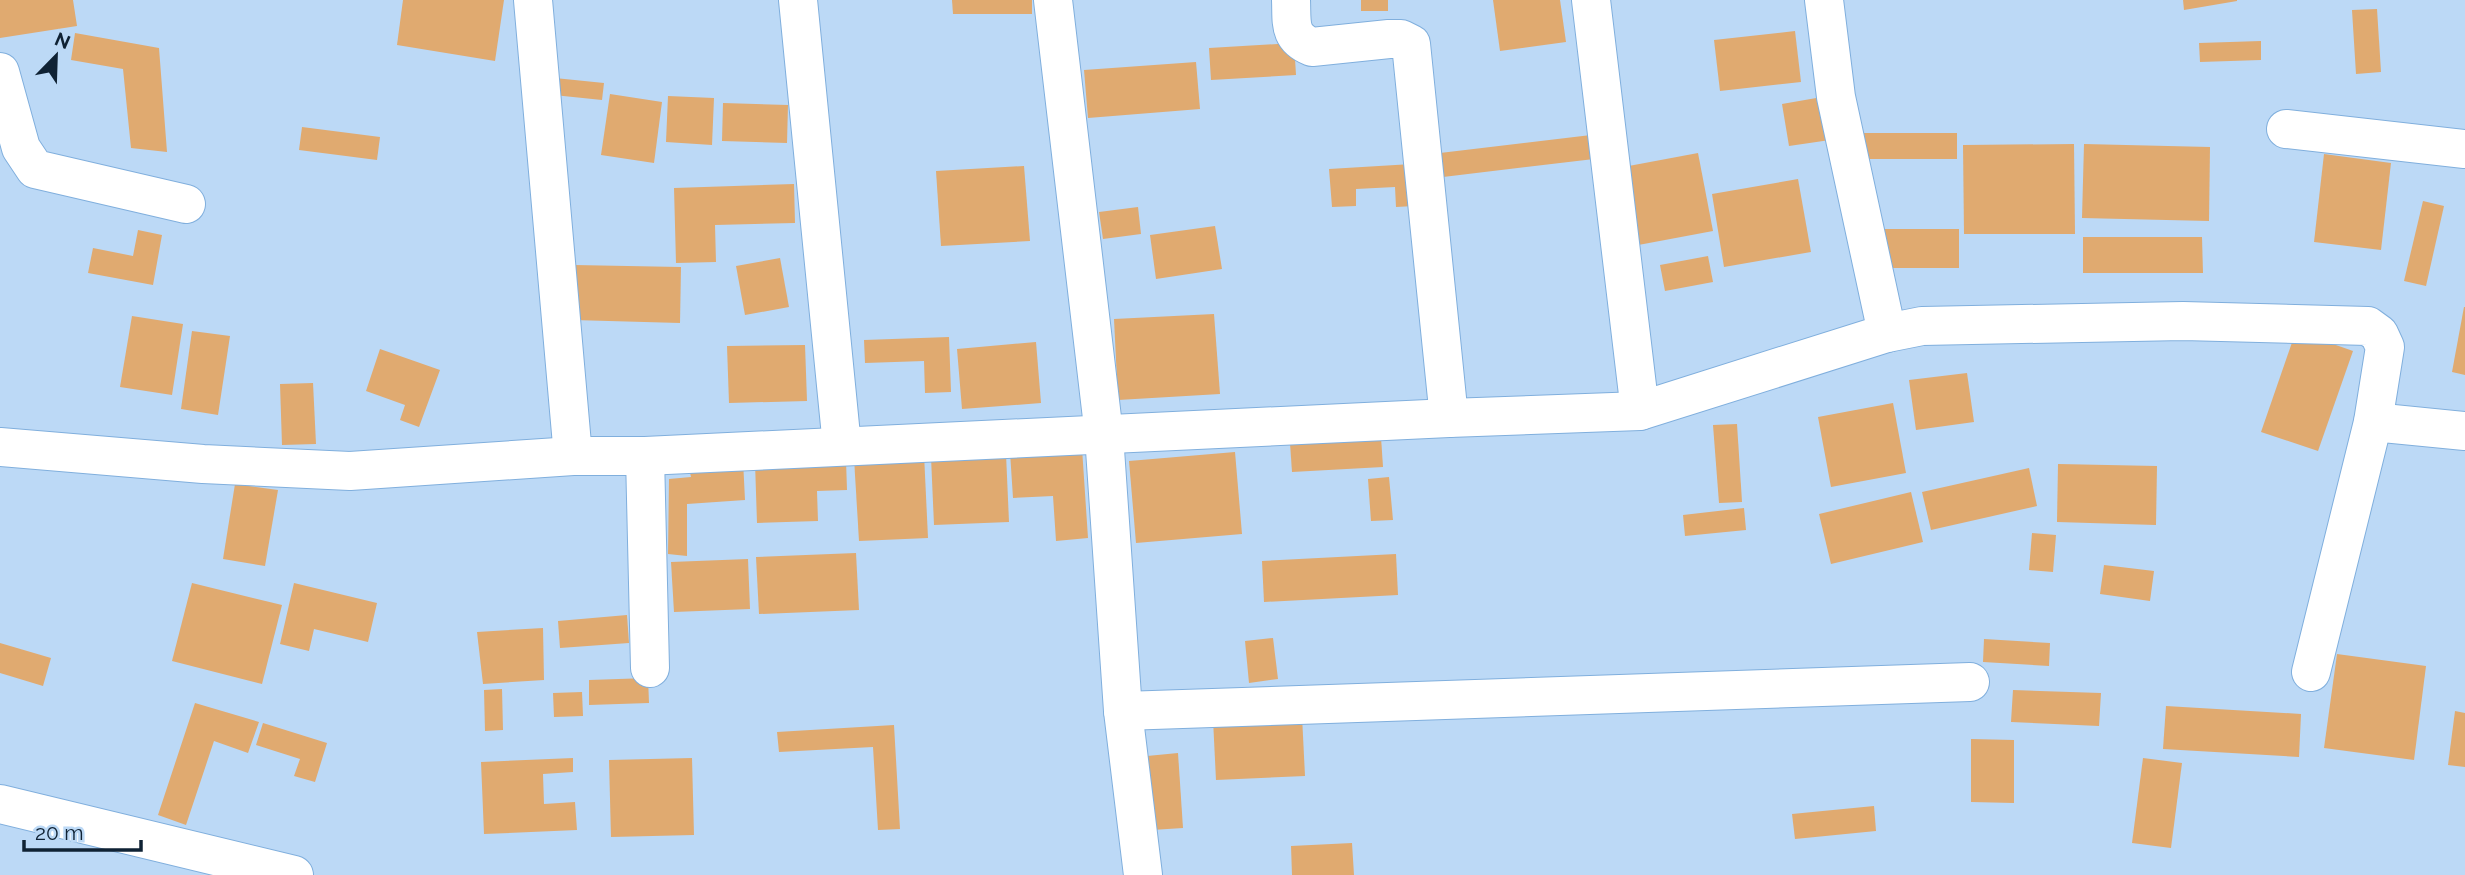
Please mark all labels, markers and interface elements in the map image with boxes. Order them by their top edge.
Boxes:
north arrow [21,21,91,91]
text: N [52,27,74,53]
scale bar [24,808,142,852]
text: 20 m [35,820,83,845]

